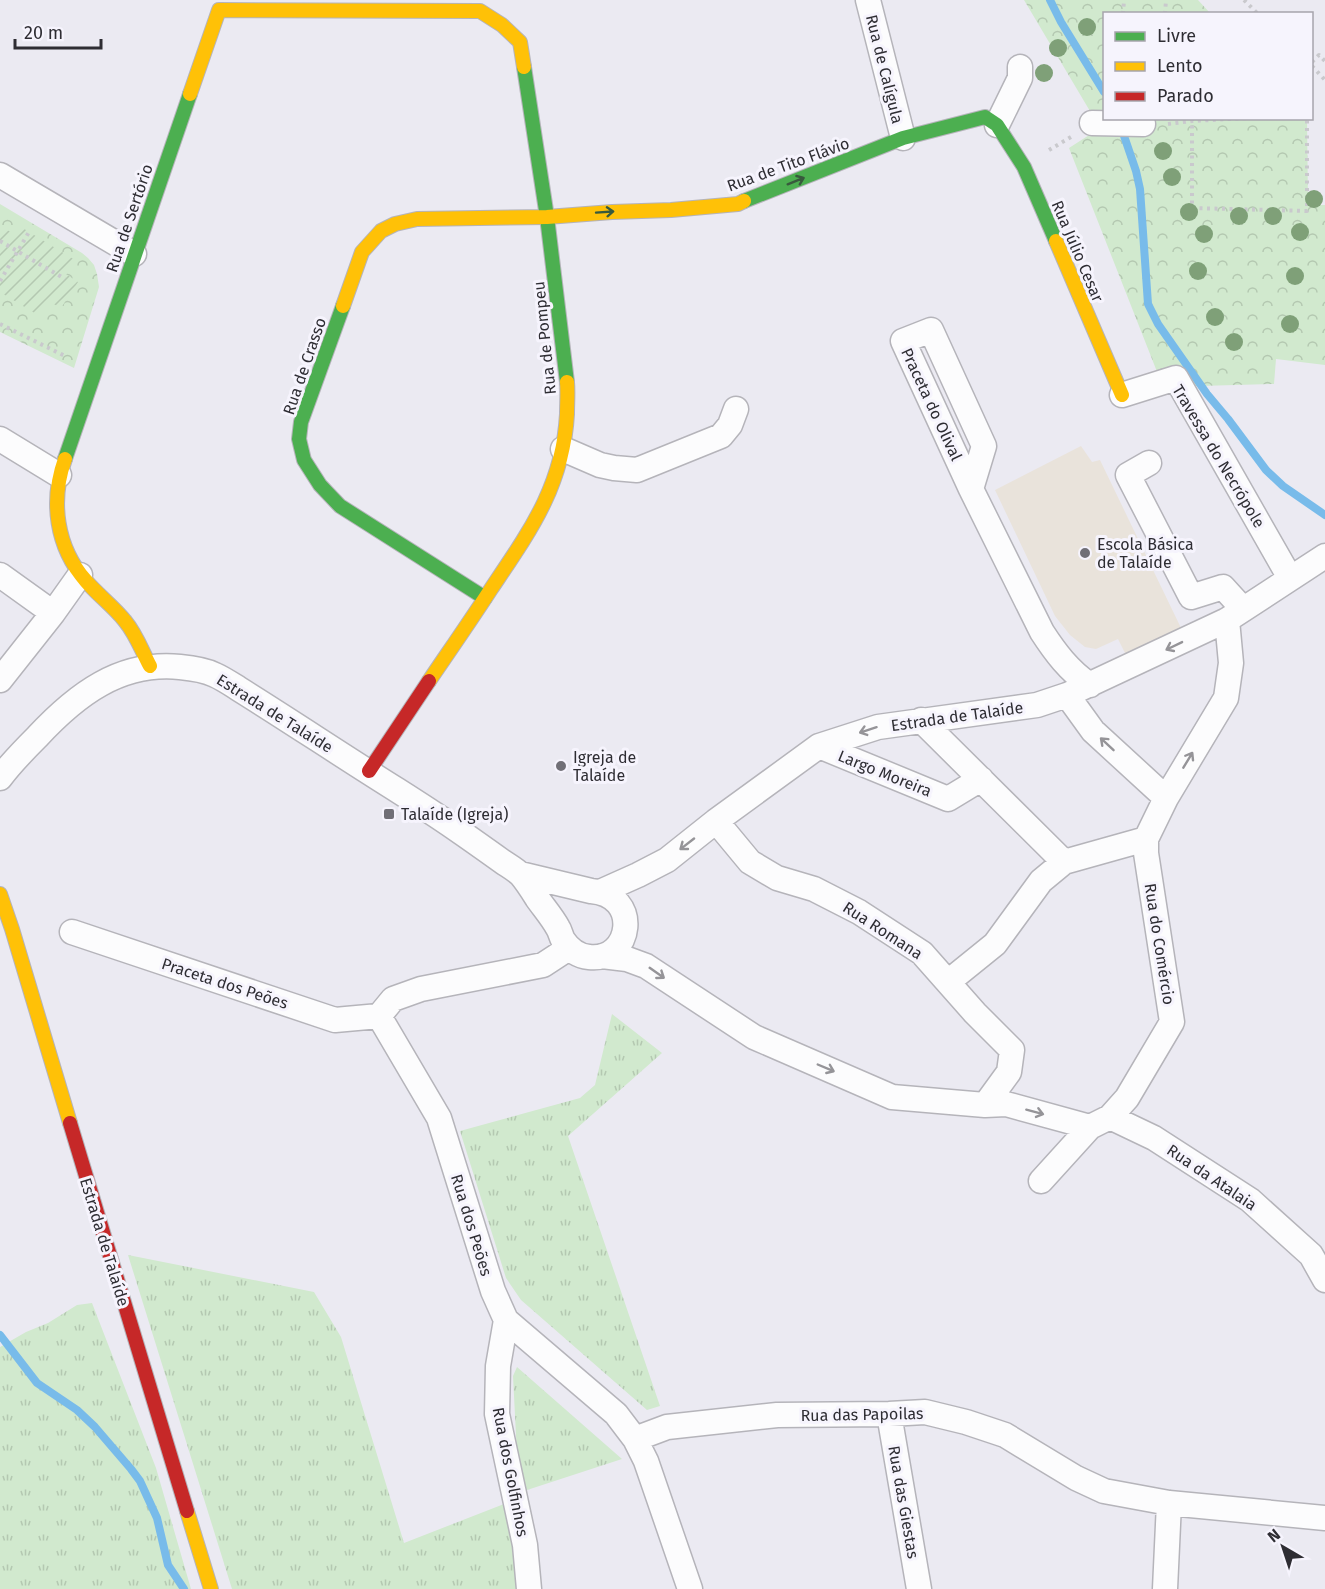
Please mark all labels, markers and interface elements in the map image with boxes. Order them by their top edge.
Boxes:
scale bar [15,12,100,50]
legend [1103,12,1313,120]
street label: Rua de Calígula [862,13,907,126]
text: 20 m [24,22,63,44]
text: Livre [1157,25,1196,47]
text: Lento [1157,55,1203,77]
text: Parado [1157,85,1214,107]
street label: Rua de Tito Flávio [724,134,852,195]
street label: Rua de Sertório [102,162,157,275]
one-way arrow [786,175,804,186]
street label: Rua Júlio Cesar [1048,198,1108,306]
one-way arrow [595,207,615,218]
street label: Rua de Pompeu [529,280,560,396]
street label: Rua de Crasso [279,315,330,417]
street label: Praceta do Olival [897,345,966,464]
street label: Travessa do Necrópole [1168,381,1269,531]
place label: Escola Básica de Talaíde [1097,535,1194,572]
marker: Escola Básica de Talaíde [1078,546,1092,560]
one-way arrow [1166,640,1184,652]
street label: Estrada de Talaíde [213,670,336,757]
street label: Estrada de Talaíde [890,698,1024,735]
one-way arrow [859,725,878,736]
one-way arrow [1100,736,1115,751]
street label: Largo Moreira [835,746,934,801]
place label: Igreja de Talaíde [573,748,636,785]
one-way arrow [1183,752,1195,769]
marker: Igreja de Talaíde [554,759,568,773]
place label: Talaíde (Igreja) [401,805,508,824]
marker: Talaíde (Igreja) [382,807,396,821]
one-way arrow [679,837,695,850]
street label: Rua do Comércio [1141,882,1178,1006]
street label: Rua Romana [839,898,926,963]
street label: Praceta dos Peões [159,954,290,1013]
one-way arrow [648,967,664,979]
one-way arrow [817,1064,835,1075]
one-way arrow [1025,1107,1044,1118]
street label: Rua da Atalaia [1163,1140,1260,1214]
street label: Rua dos Peões [447,1172,496,1278]
street label: Estrada de Talaíde [76,1176,133,1309]
street label: Rua das Papoilas [800,1404,924,1425]
street label: Rua dos Golfinhos [489,1406,532,1538]
street label: Rua das Giestas [884,1444,923,1560]
north arrow [1253,1517,1313,1577]
text: N [1264,1525,1284,1546]

